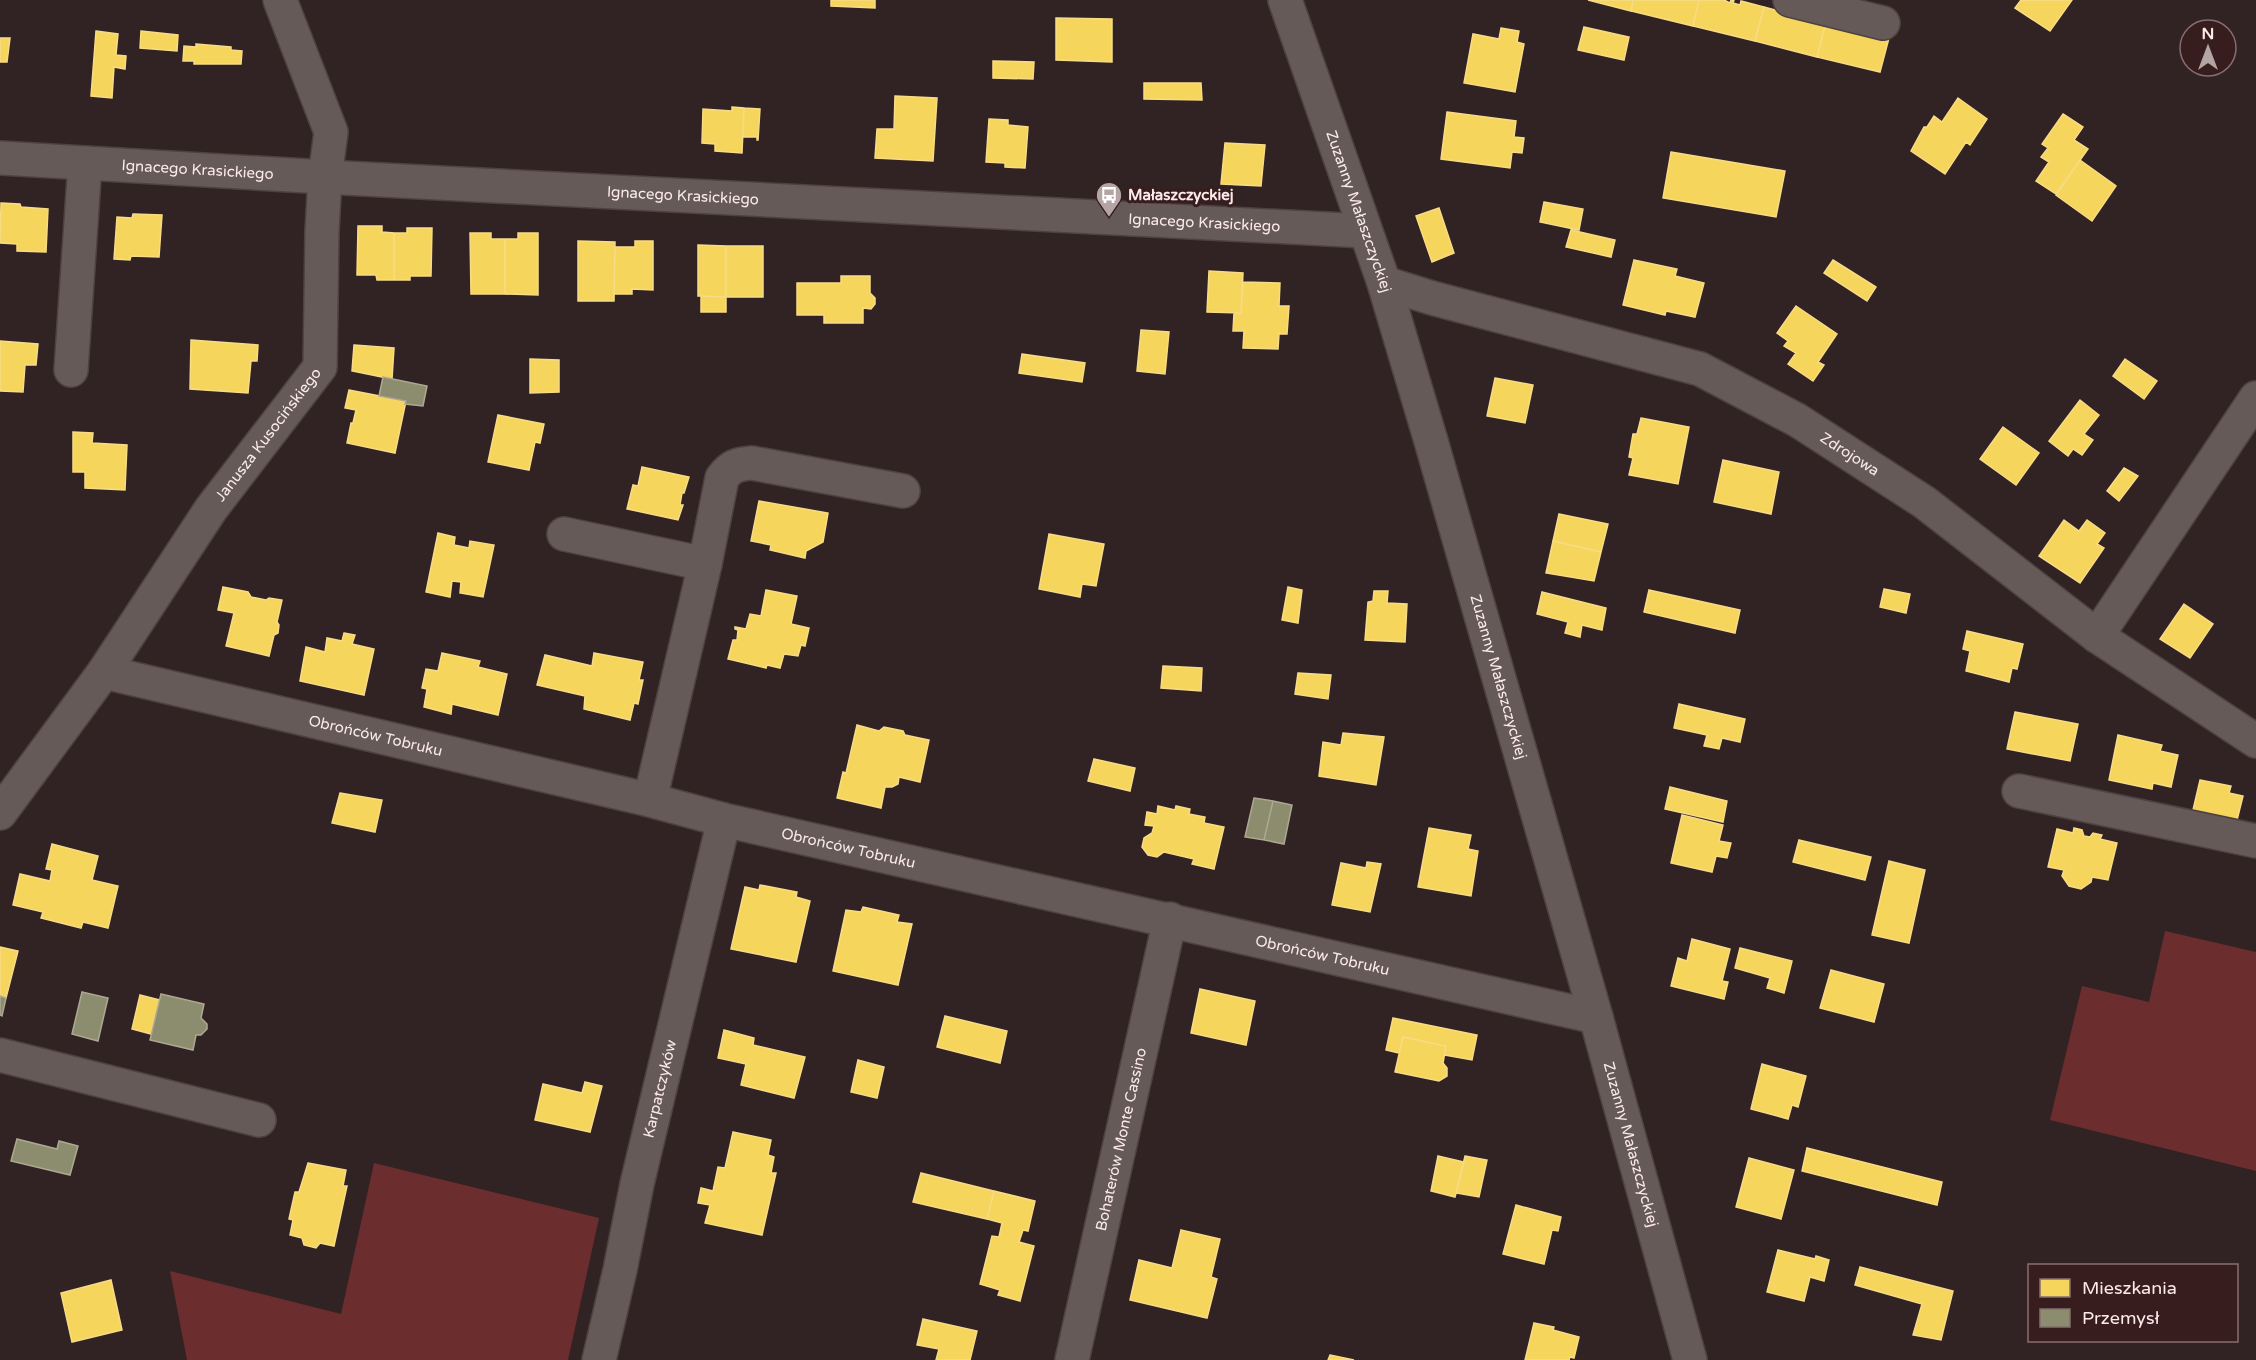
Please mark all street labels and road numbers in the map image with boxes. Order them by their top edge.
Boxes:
street label: Zuzanny Małaszczyckiej [1322,128,1395,295]
street label: Ignacego Krasickiego [121,156,274,183]
street label: Ignacego Krasickiego [606,183,759,209]
street label: Ignacego Krasickiego [1128,210,1281,236]
street label: Janusza Kusocińskiego [211,364,325,505]
street label: Zdrojowa [1817,428,1883,480]
street label: Zuzanny Małaszczyckiej [1466,592,1531,761]
street label: Obrońców Tobruku [307,711,444,760]
street label: Obrońców Tobruku [780,824,917,872]
street label: Obrońców Tobruku [1254,931,1391,979]
street label: Karpatczyków [639,1038,680,1140]
street label: Bohaterów Monte Cassino [1092,1046,1150,1233]
street label: Zuzanny Małaszczyckiej [1600,1060,1662,1229]

